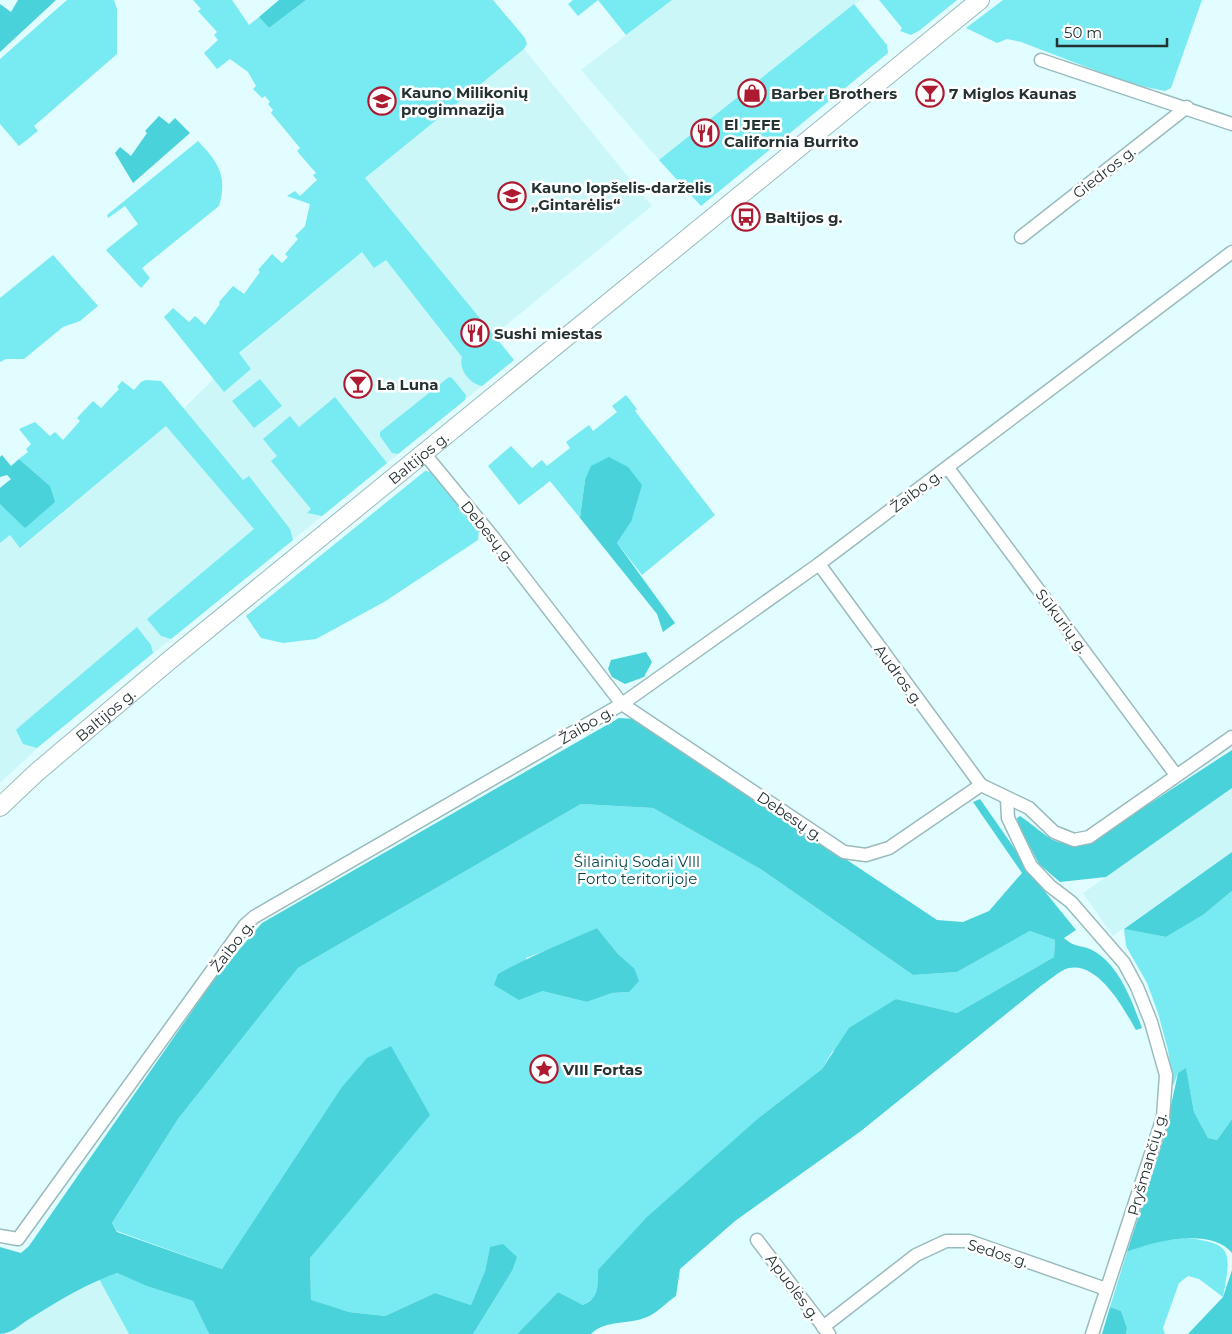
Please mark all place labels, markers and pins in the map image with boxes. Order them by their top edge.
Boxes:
shop icon: Barber Brothers [737,78,767,108]
bar icon: 7 Miglos Kaunas [915,78,945,108]
place label: Kauno Milikonių progimnazija [401,83,528,119]
place label: Barber Brothers [771,84,897,103]
place label: 7 Miglos Kaunas [949,84,1077,103]
school or university icon: Kauno Milikonių progimnazija [367,86,397,116]
place label: El JEFE California Burrito [724,115,859,151]
restaurant icon: El JEFE California Burrito [690,118,720,148]
place label: Kauno lopšelis-darželis „Gintarėlis“ [531,178,712,214]
school or university icon: Kauno lopšelis-darželis „Gintarėlis“ [497,181,527,211]
bus stop icon: Baltijos g. [731,202,761,232]
place label: Baltijos g. [765,208,842,227]
restaurant icon: Sushi miestas [460,318,490,348]
place label: Sushi miestas [494,324,602,343]
bar icon: La Luna [343,369,373,399]
place label: La Luna [377,375,439,394]
place icon: VIII Fortas [529,1054,559,1084]
place label: VIII Fortas [562,1060,642,1079]

